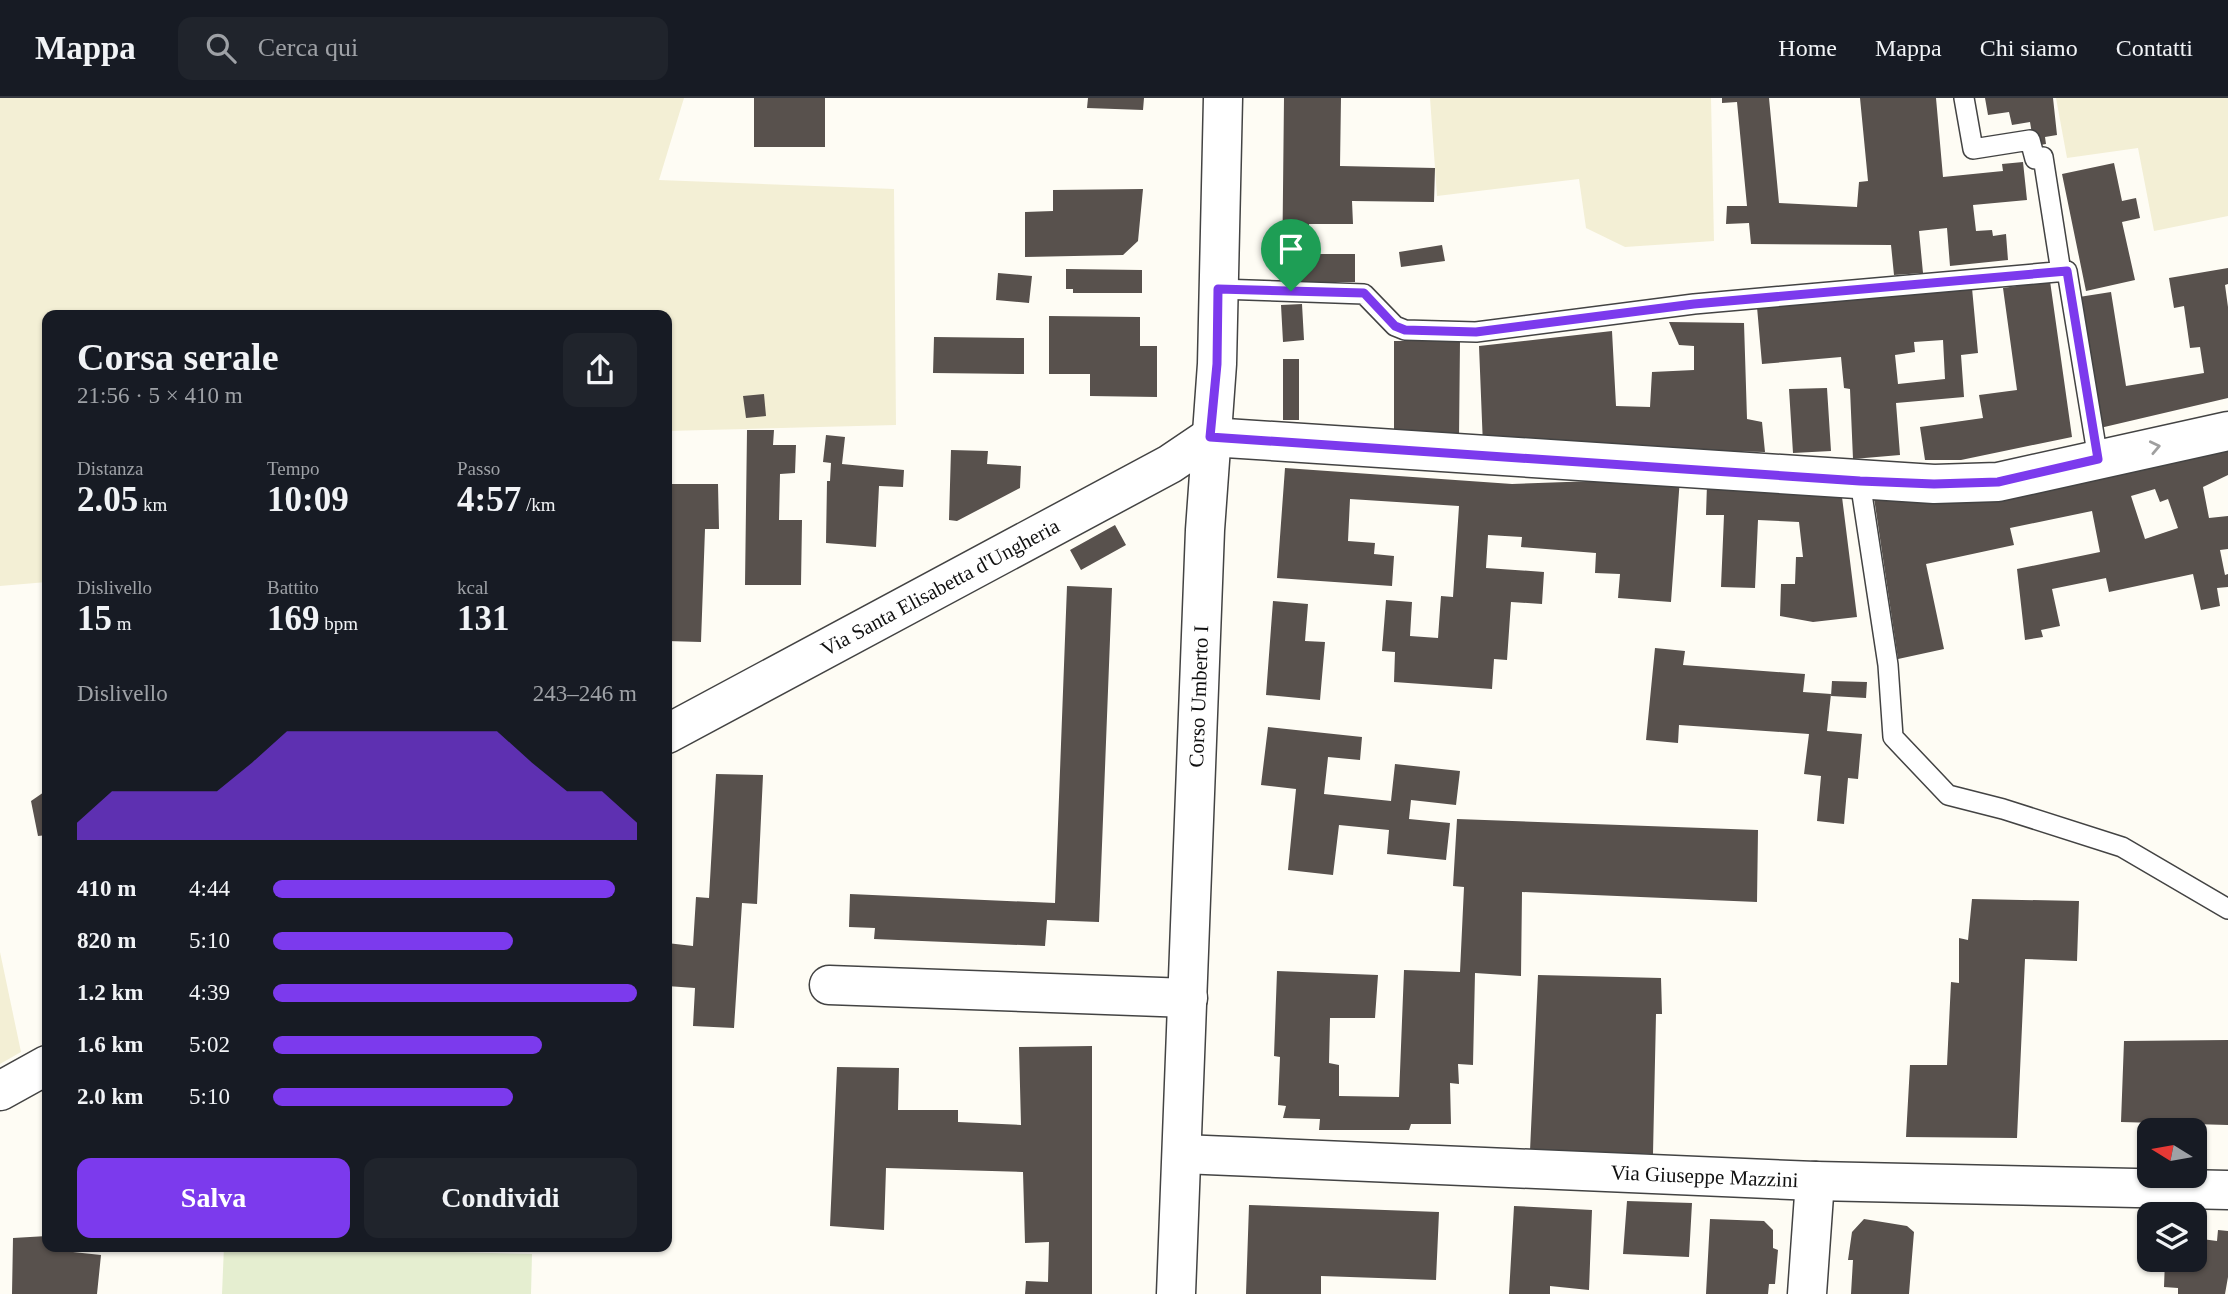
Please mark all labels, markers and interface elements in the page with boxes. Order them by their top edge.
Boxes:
search box [178,17,668,80]
icon: search [202,29,240,67]
text: Mappa [35,30,136,66]
text: Cerca qui [258,33,358,62]
text: Home [1778,35,1837,61]
text: Mappa [1875,35,1942,61]
text: Chi siamo [1980,35,2078,61]
text: Contatti [2116,35,2193,61]
pin [1261,219,1321,291]
icon: arrive [1272,230,1310,268]
button: share [563,333,637,407]
text: Corsa serale [77,336,279,378]
text: 21:56 · 5 × 410 m [77,383,243,408]
one-way arrow [2149,441,2161,455]
text: Distanza [77,458,143,479]
text: Tempo [267,458,320,479]
text: Passo [457,458,500,479]
text: 2.05 [77,480,138,519]
text: 10:09 [267,480,349,519]
text: 4:57 [457,480,521,519]
text: km [138,494,167,515]
text: /km [521,494,555,515]
street label: Via Santa Elisabetta d'Ungheria [817,513,1064,661]
text: Dislivello [77,577,152,598]
text: Battito [267,577,319,598]
text: kcal [457,577,489,598]
text: 15 [77,599,112,638]
text: 169 [267,599,320,638]
text: 131 [457,599,510,638]
text: m [112,613,132,634]
text: bpm [320,613,358,634]
street label: Corso Umberto I [1184,625,1213,768]
text: Dislivello [77,681,168,706]
text: 243–246 m [533,681,637,706]
text: 410 m [77,876,136,901]
text: 4:44 [189,876,230,901]
text: 820 m [77,928,136,953]
text: 5:10 [189,928,230,953]
text: 1.2 km [77,980,143,1005]
text: 4:39 [189,980,230,1005]
text: 1.6 km [77,1032,143,1057]
text: 5:02 [189,1032,230,1057]
text: 2.0 km [77,1084,143,1109]
text: 5:10 [189,1084,230,1109]
north arrow [2137,1118,2207,1188]
map controls [2137,1118,2207,1272]
button: Salva [77,1158,350,1238]
button: Condividi [364,1158,637,1238]
street label: Via Giuseppe Mazzini [1610,1160,1799,1192]
button: layers [2137,1202,2207,1272]

